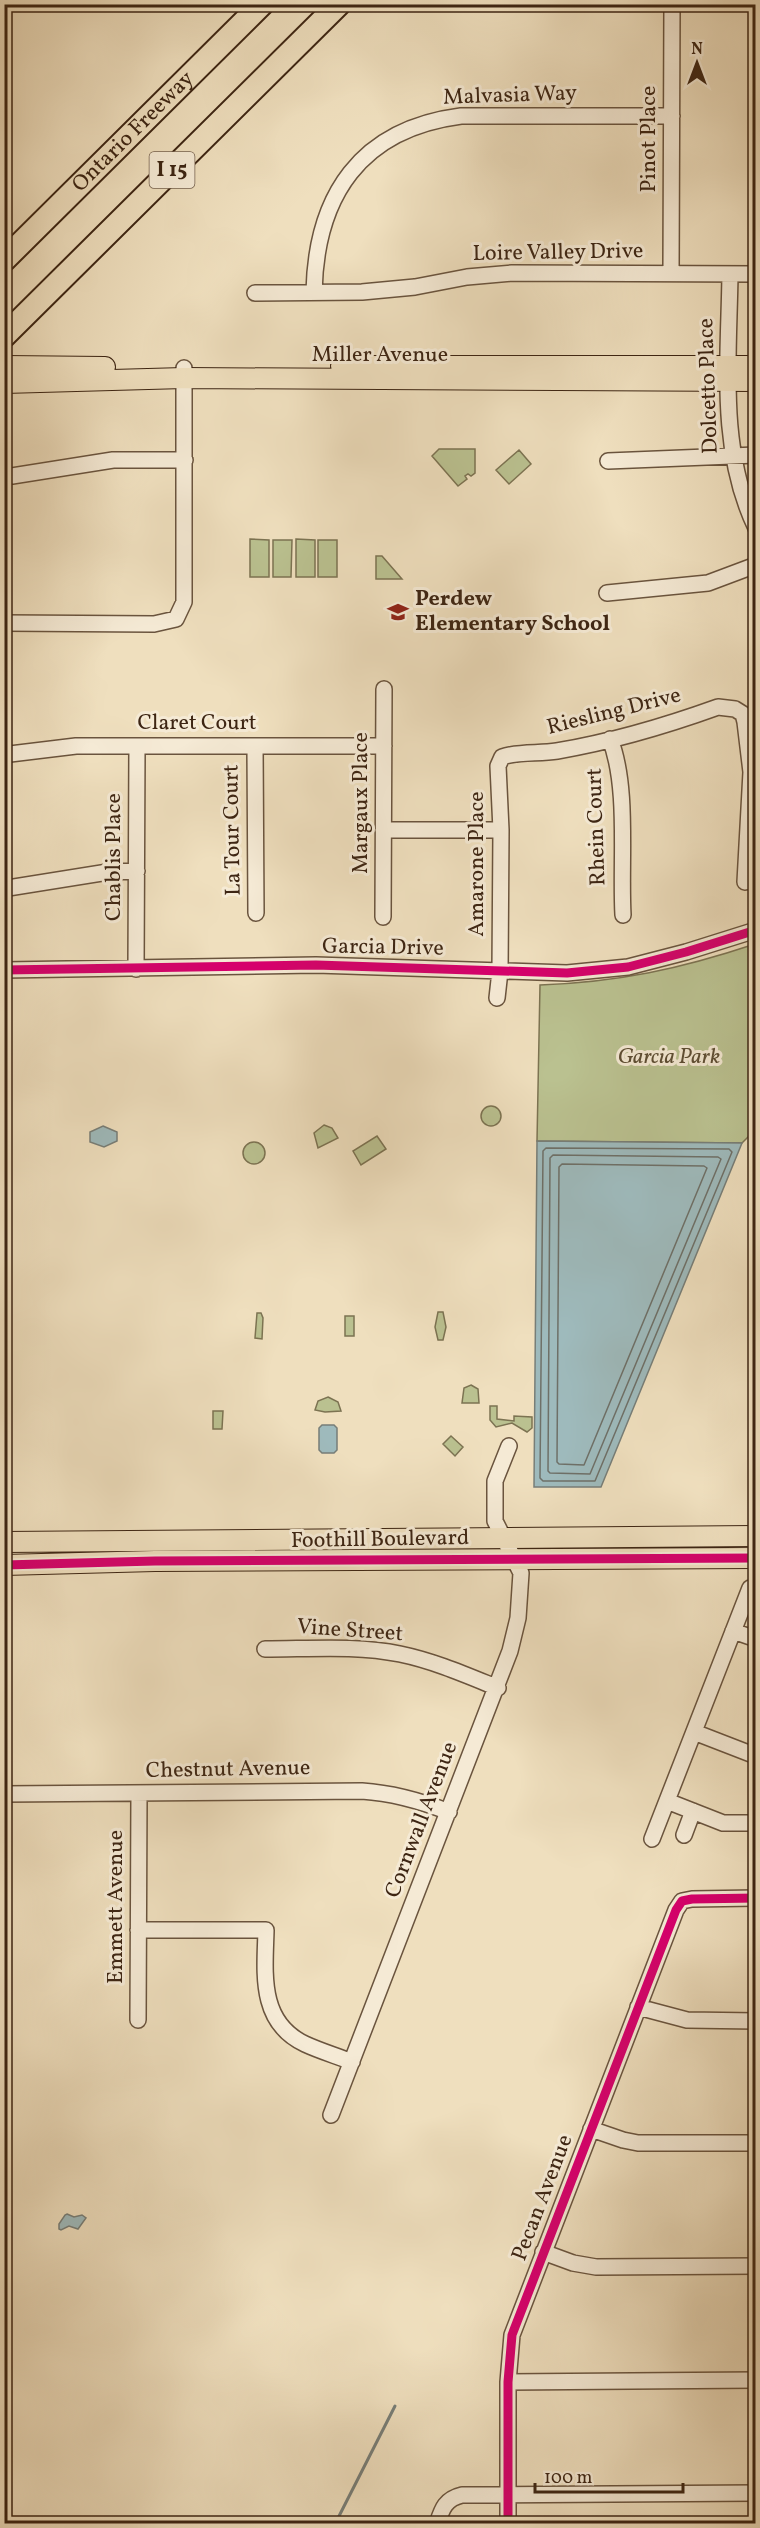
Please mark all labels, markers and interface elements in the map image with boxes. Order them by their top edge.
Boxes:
north arrow [667,33,727,93]
text: N [691,39,703,61]
street label: Ontario Freeway [65,64,201,199]
street label: Malvasia Way [442,78,578,114]
street label: Pinot Place [634,86,665,192]
road number: I 15 [150,152,195,188]
street label: Loire Valley Drive [472,236,644,270]
street label: Dolcetto Place [691,317,727,455]
street label: Miller Avenue [312,340,448,371]
place label: Perdew Elementary School [415,584,610,640]
school or university icon: Perdew Elementary School [386,600,410,624]
street label: Riesling Drive [544,680,684,744]
street label: Claret Court [137,708,257,739]
street label: Margaux Place [346,732,377,874]
street label: La Tour Court [216,764,250,896]
street label: Rhein Court [579,767,615,887]
street label: Amarone Place [462,791,493,937]
street label: Chablis Place [99,793,130,921]
street label: Garcia Drive [322,931,444,965]
park label: Garcia Park [618,1042,720,1073]
street label: Foothill Boulevard [291,1523,469,1557]
street label: Vine Street [296,1612,404,1650]
street label: Cornwall Avenue [378,1737,466,1903]
street label: Chestnut Avenue [145,1753,311,1787]
street label: Emmett Avenue [101,1830,132,1984]
street label: Pecan Avenue [505,2130,581,2266]
scale bar [535,2456,684,2494]
text: 100 m [544,2466,593,2491]

